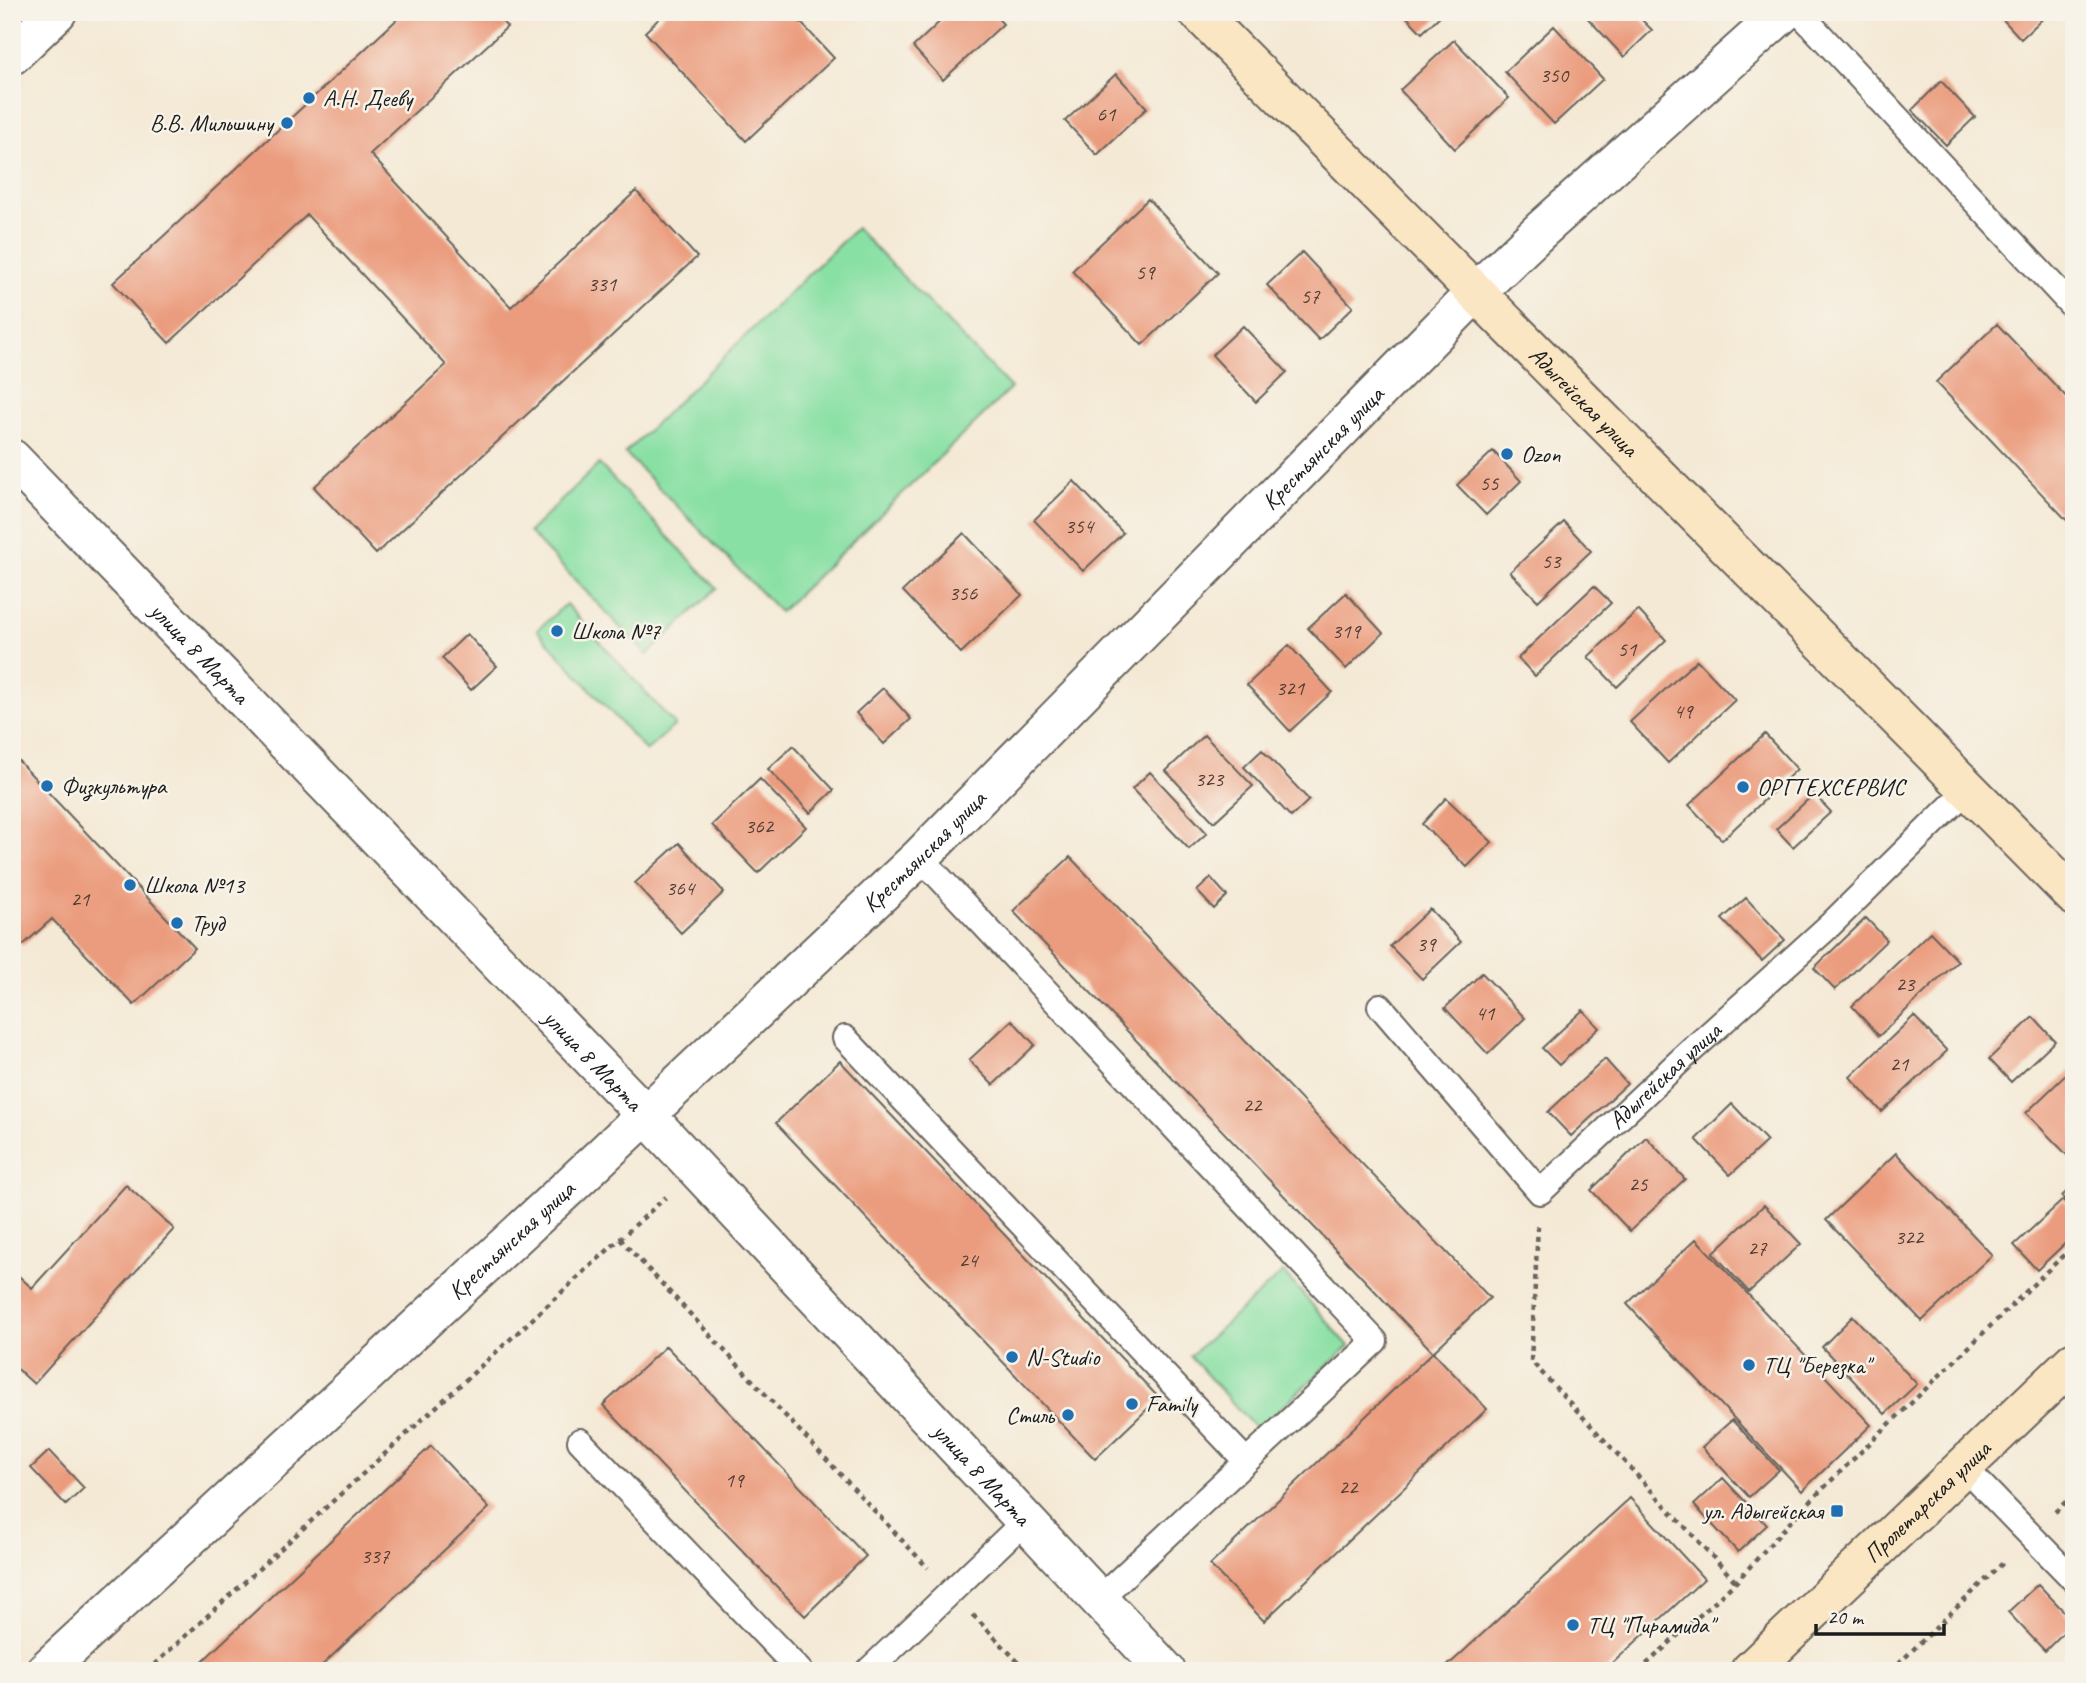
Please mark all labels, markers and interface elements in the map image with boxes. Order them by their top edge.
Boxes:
house number: 350 [1540,62,1570,88]
place label: А.Н. Дееву [323,83,414,113]
marker: А.Н. Дееву [301,90,317,106]
house number: 61 [1097,101,1117,127]
place label: В.В. Мильшину [150,108,275,138]
marker: В.В. Мильшину [279,115,295,131]
house number: 59 [1136,259,1156,285]
house number: 331 [588,271,618,297]
house number: 57 [1301,283,1321,309]
street label: Адыгейская улица [1523,340,1646,464]
street label: Крестьянская улица [1255,379,1391,516]
place label: Ozon [1521,439,1561,469]
marker: Ozon [1499,446,1515,462]
house number: 55 [1480,470,1500,496]
house number: 354 [1065,513,1096,539]
house number: 53 [1542,548,1562,574]
house number: 356 [949,580,978,606]
street label: улица 8 Марта [142,595,256,711]
place label: Школа №7 [571,616,662,646]
house number: 319 [1332,618,1362,644]
marker: Школа №7 [549,623,565,639]
house number: 51 [1618,636,1638,662]
house number: 321 [1276,675,1306,701]
house number: 49 [1674,698,1694,724]
house number: 323 [1195,766,1225,792]
place label: Физкультура [61,771,168,802]
place label: ОРГТЕХСЕРВИС [1757,772,1908,802]
marker: Физкультура [39,778,55,794]
marker: ОРГТЕХСЕРВИС [1735,779,1751,795]
street label: Крестьянская улица [856,783,993,919]
house number: 362 [745,813,775,839]
place label: Школа №13 [144,870,246,900]
house number: 364 [666,875,697,901]
marker: Школа №13 [122,877,138,893]
house number: 21 [71,886,91,912]
place label: Труд [191,908,227,938]
marker: Труд [169,915,185,931]
house number: 39 [1417,931,1437,957]
house number: 23 [1896,971,1916,997]
house number: 41 [1476,1000,1496,1026]
street label: улица 8 Марта [536,1002,650,1118]
street label: Адыгейская улица [1602,1015,1728,1135]
house number: 21 [1890,1051,1910,1077]
house number: 22 [1243,1092,1263,1118]
house number: 25 [1629,1171,1649,1197]
street label: Крестьянская улица [442,1173,582,1306]
house number: 322 [1895,1224,1925,1250]
house number: 27 [1748,1235,1768,1261]
house number: 24 [959,1247,980,1273]
place label: N-Studio [1026,1342,1101,1372]
marker: N-Studio [1004,1349,1020,1365]
place label: ТЦ "Березка" [1763,1350,1875,1380]
marker: ТЦ "Березка" [1741,1357,1757,1373]
place label: Family [1146,1389,1199,1419]
marker: Family [1124,1396,1140,1412]
place label: Стиль [1006,1400,1056,1430]
marker: Стиль [1060,1407,1076,1423]
street label: улица 8 Марта [925,1415,1038,1533]
street label: Пролетарская улица [1857,1433,1998,1569]
house number: 19 [725,1467,745,1493]
house number: 22 [1339,1474,1359,1500]
place label: ул. Адыгейская [1701,1496,1825,1526]
marker: ул. Адыгейская [1829,1503,1845,1519]
house number: 337 [361,1543,391,1569]
scale bar [1816,1592,1944,1636]
text: 20 m [1827,1604,1865,1630]
place label: ТЦ "Пирамида" [1587,1610,1719,1640]
marker: ТЦ "Пирамида" [1565,1617,1581,1633]

